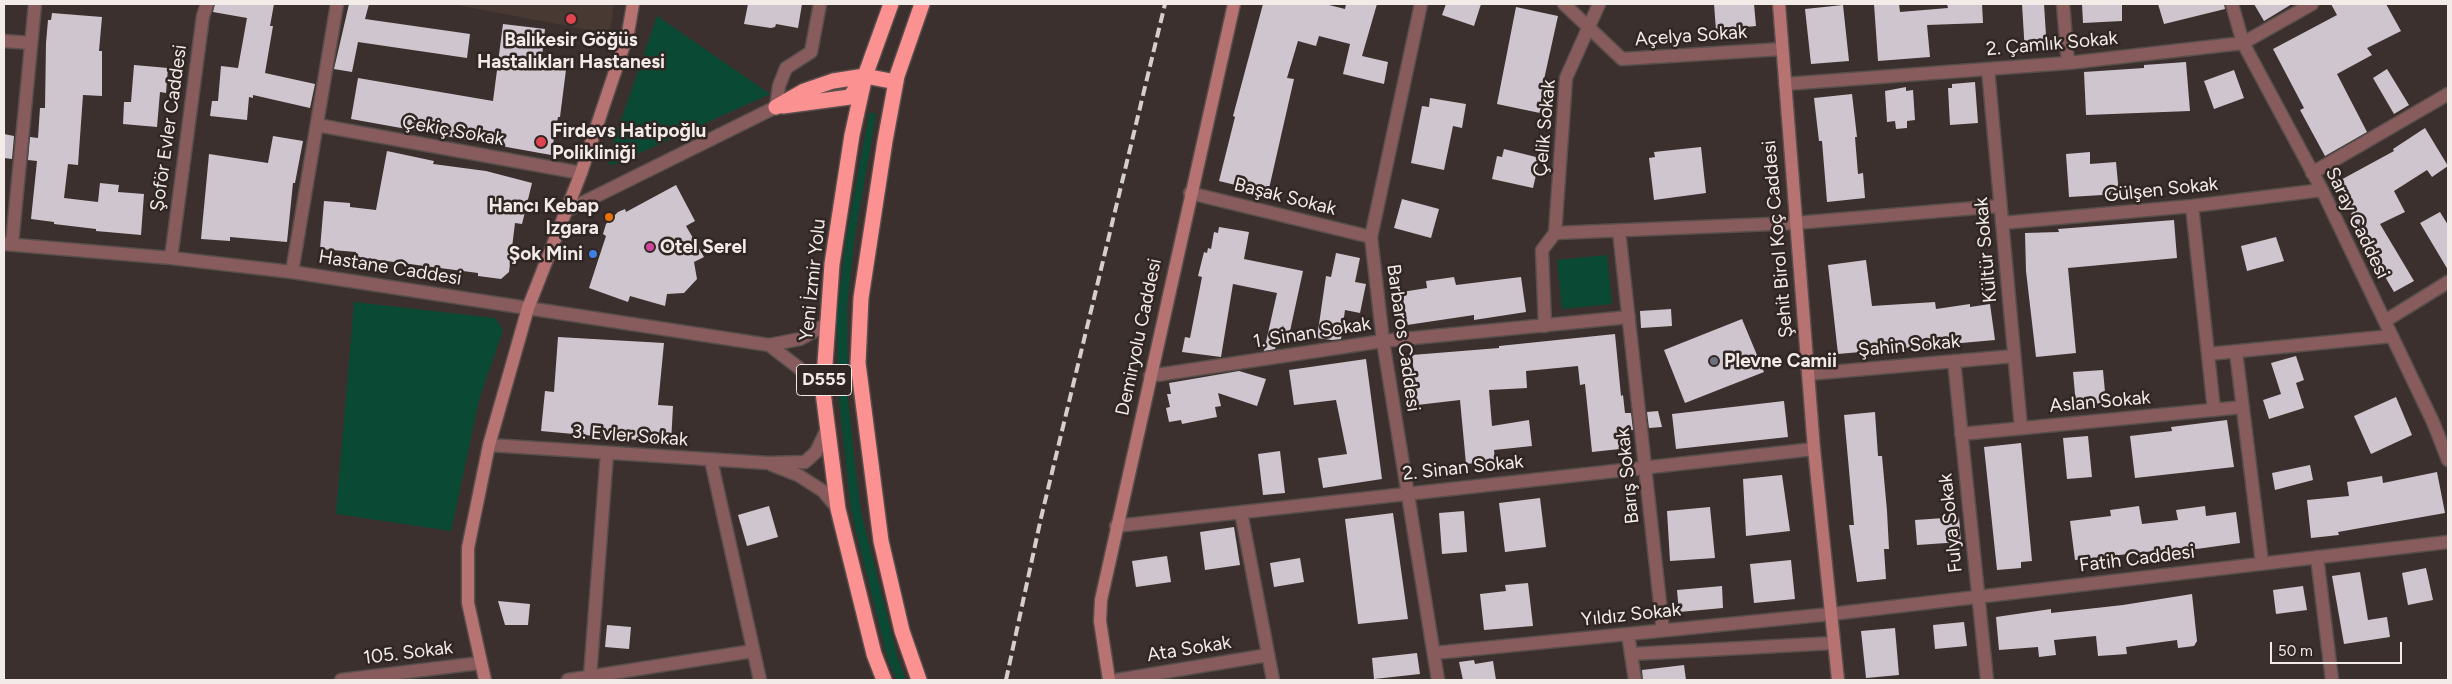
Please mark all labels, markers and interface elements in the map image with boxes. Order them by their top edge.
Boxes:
marker: Balıkesir Göğüs Hastalıkları Hastanesi [564,12,578,26]
street label: Açelya Sokak [1634,21,1748,51]
street label: 2. Çamlık Sokak [1985,27,2119,61]
place label: Balıkesir Göğüs Hastalıkları Hastanesi [477,29,665,73]
street label: Şoför Evler Caddesi [146,43,192,213]
street label: Çelik Sokak [1529,79,1561,177]
street label: Çekiç Sokak [400,111,506,151]
place label: Firdevs Hatipoğlu Polikliniği [552,120,706,164]
marker: Firdevs Hatipoğlu Polikliniği [534,135,548,149]
street label: Şehit Birol Koç Caddesi [1758,139,1798,339]
street label: Saray Caddesi [2320,163,2394,283]
street label: Başak Sokak [1232,173,1338,221]
street label: Gülşen Sokak [2103,173,2219,207]
place label: Hancı Kebap Izgara [488,195,599,239]
street label: Kültür Sokak [1970,196,2002,304]
marker: Hancı Kebap Izgara [603,211,615,223]
street label: Yeni İzmir Yolu [795,218,831,342]
place label: Otel Serel [660,236,747,258]
marker: Otel Serel [644,241,656,253]
place label: Şok Mini [509,243,583,265]
street label: Hastane Caddesi [317,245,463,291]
marker: Şok Mini [587,248,599,260]
street label: Demiryolu Caddesi [1111,256,1167,418]
street label: Barbaros Caddesi [1381,263,1425,413]
street label: 1. Sinan Sokak [1252,312,1372,354]
street label: Şahin Sokak [1857,330,1961,362]
place label: Plevne Camii [1724,350,1837,372]
marker: Plevne Camii [1708,355,1720,367]
road number: D555 [796,364,852,396]
street label: Aslan Sokak [2048,386,2152,418]
street label: 3. Evler Sokak [571,421,689,451]
street label: Barış Sokak [1612,427,1644,525]
street label: 2. Sinan Sokak [1401,450,1525,486]
street label: Fulya Sokak [1934,472,1968,574]
street label: Fatih Caddesi [2078,541,2196,577]
street label: Yıldız Sokak [1580,598,1682,632]
street label: Ata Sokak [1145,631,1233,667]
scale bar [2272,632,2404,664]
street label: 105. Sokak [362,636,454,670]
text: 50 m [2278,642,2313,660]

